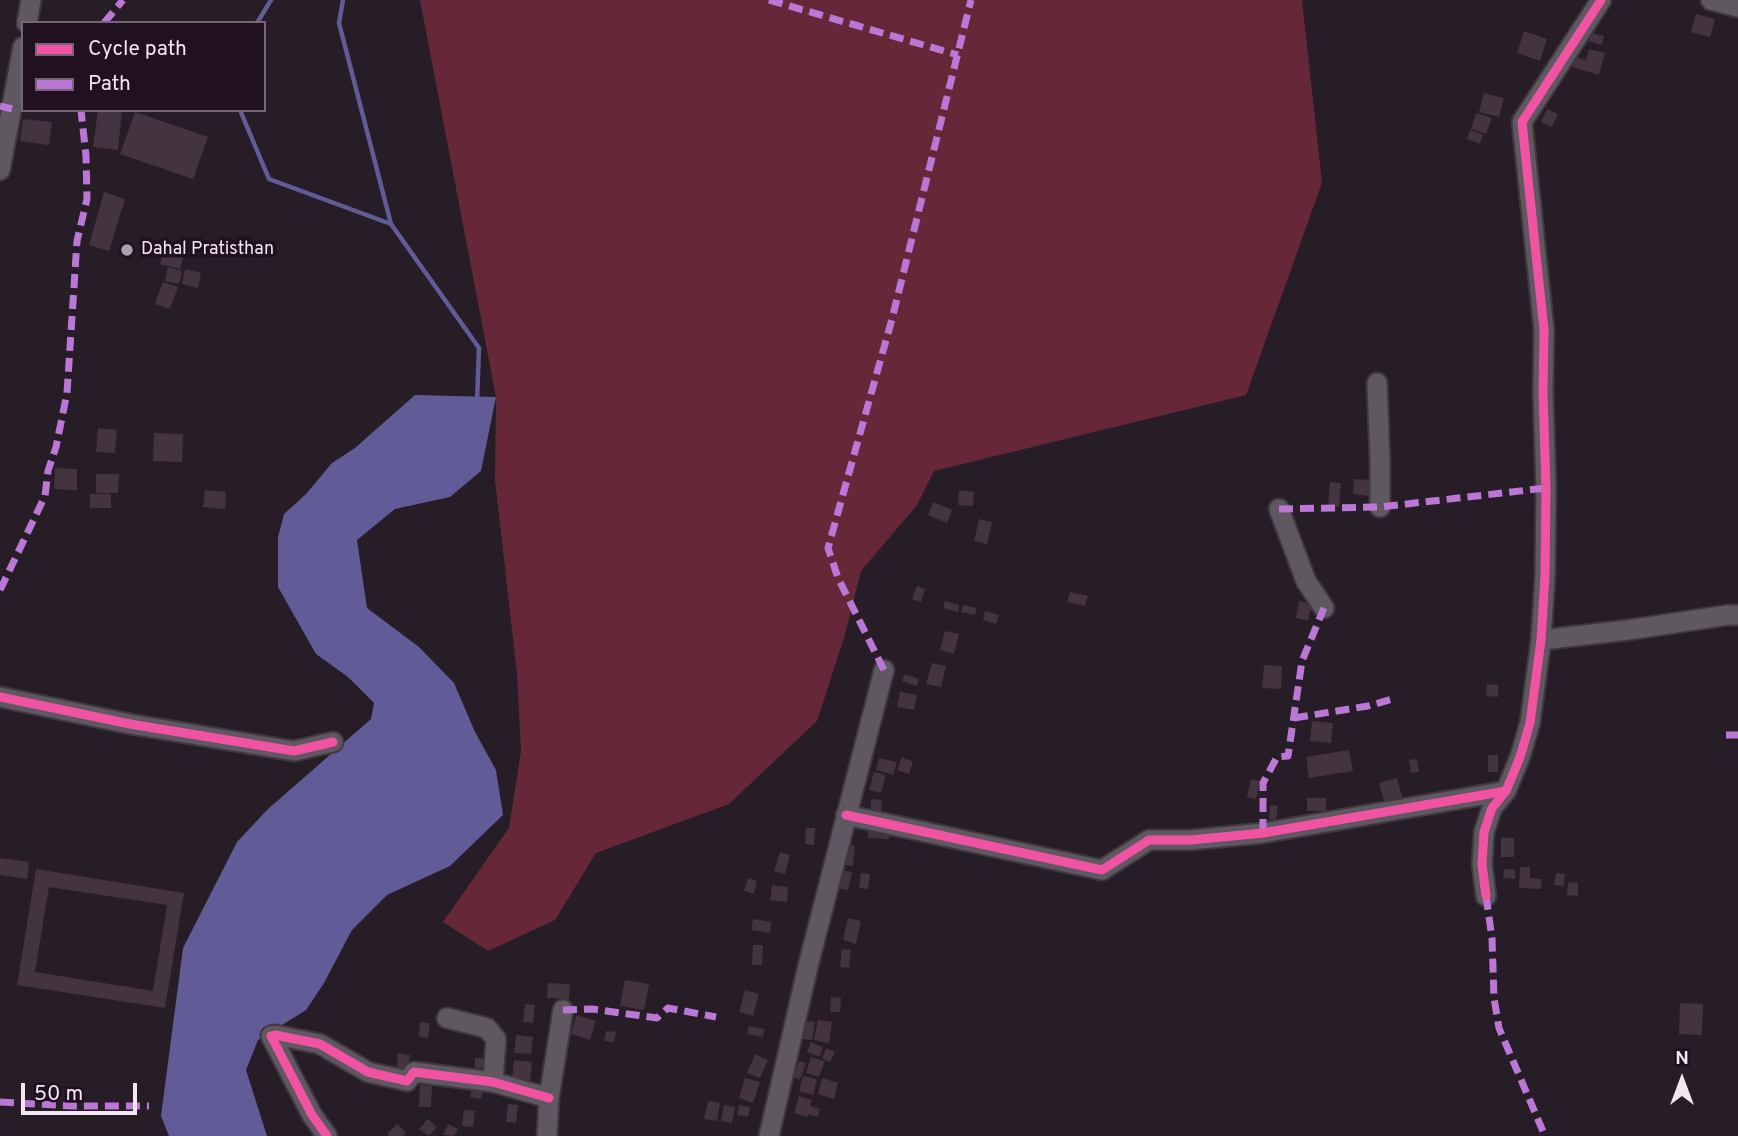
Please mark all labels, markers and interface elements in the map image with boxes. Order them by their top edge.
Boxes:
legend [21,21,266,112]
text: Cycle path [88,36,187,63]
text: Path [88,71,131,98]
place label: Dahal Pratisthan [141,239,274,261]
marker: Dahal Pratisthan [119,242,135,258]
north arrow [1647,1045,1717,1115]
text: N [1675,1047,1689,1071]
scale bar [24,1070,140,1114]
text: 50 m [34,1081,83,1108]

